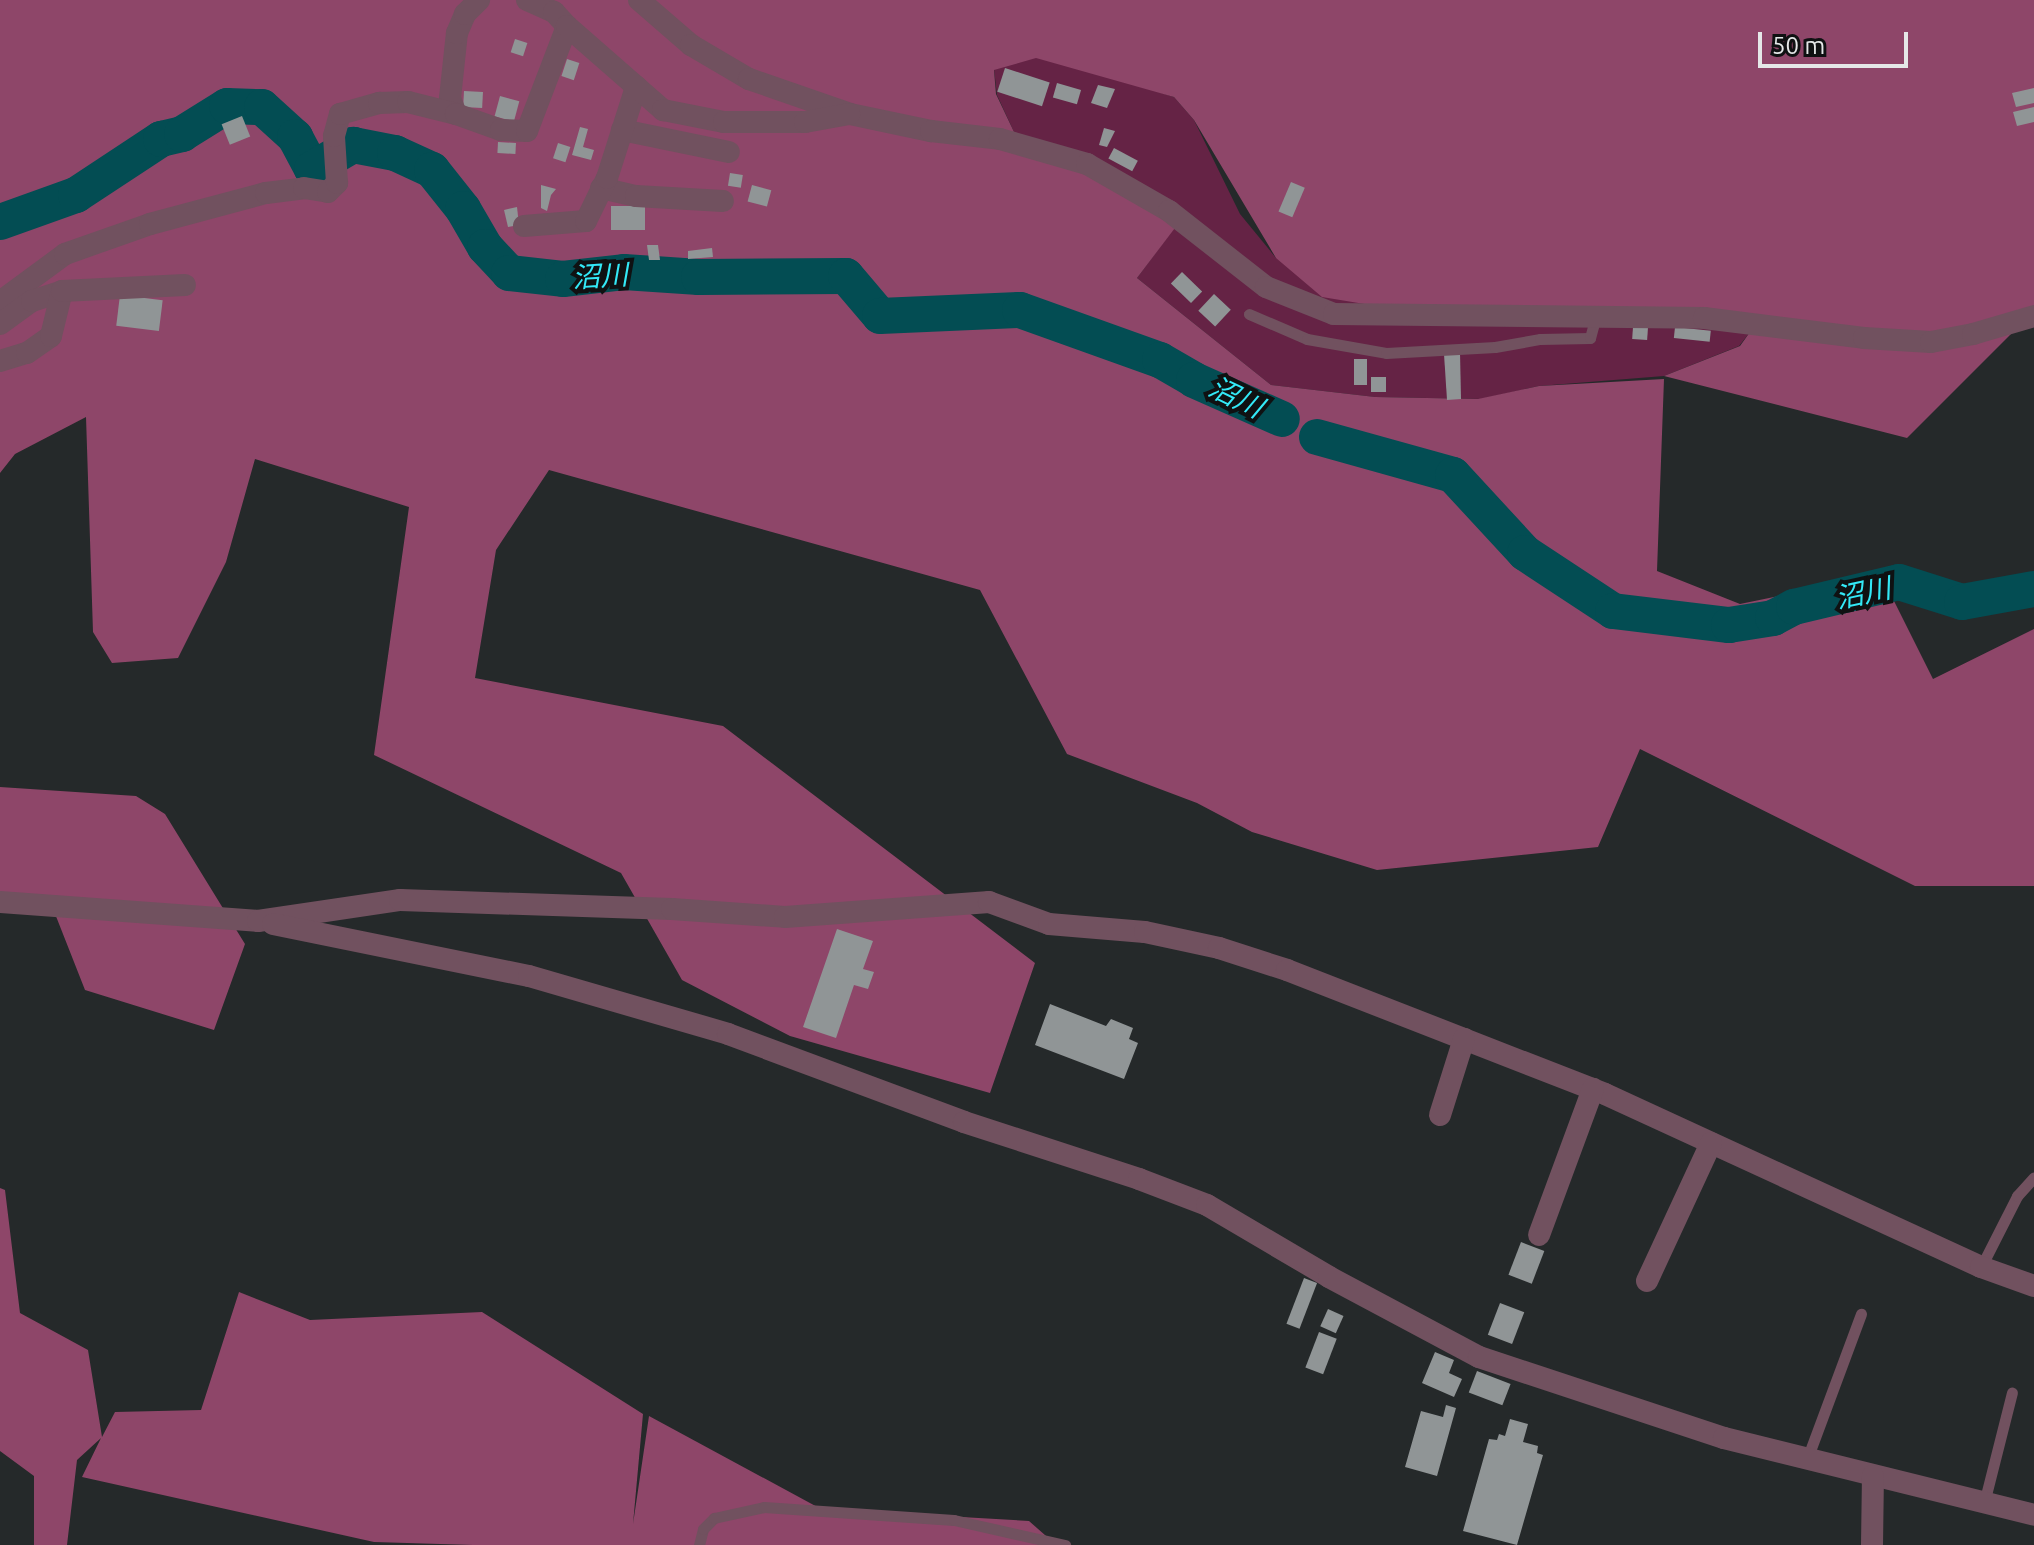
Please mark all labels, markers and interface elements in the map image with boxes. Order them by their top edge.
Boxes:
scale bar [1762,16,1912,66]
text: 50 m [1772,32,1825,59]
water label: 沼川 [571,257,629,295]
water label: 沼川 [1203,370,1269,424]
water label: 沼川 [1832,571,1894,615]

